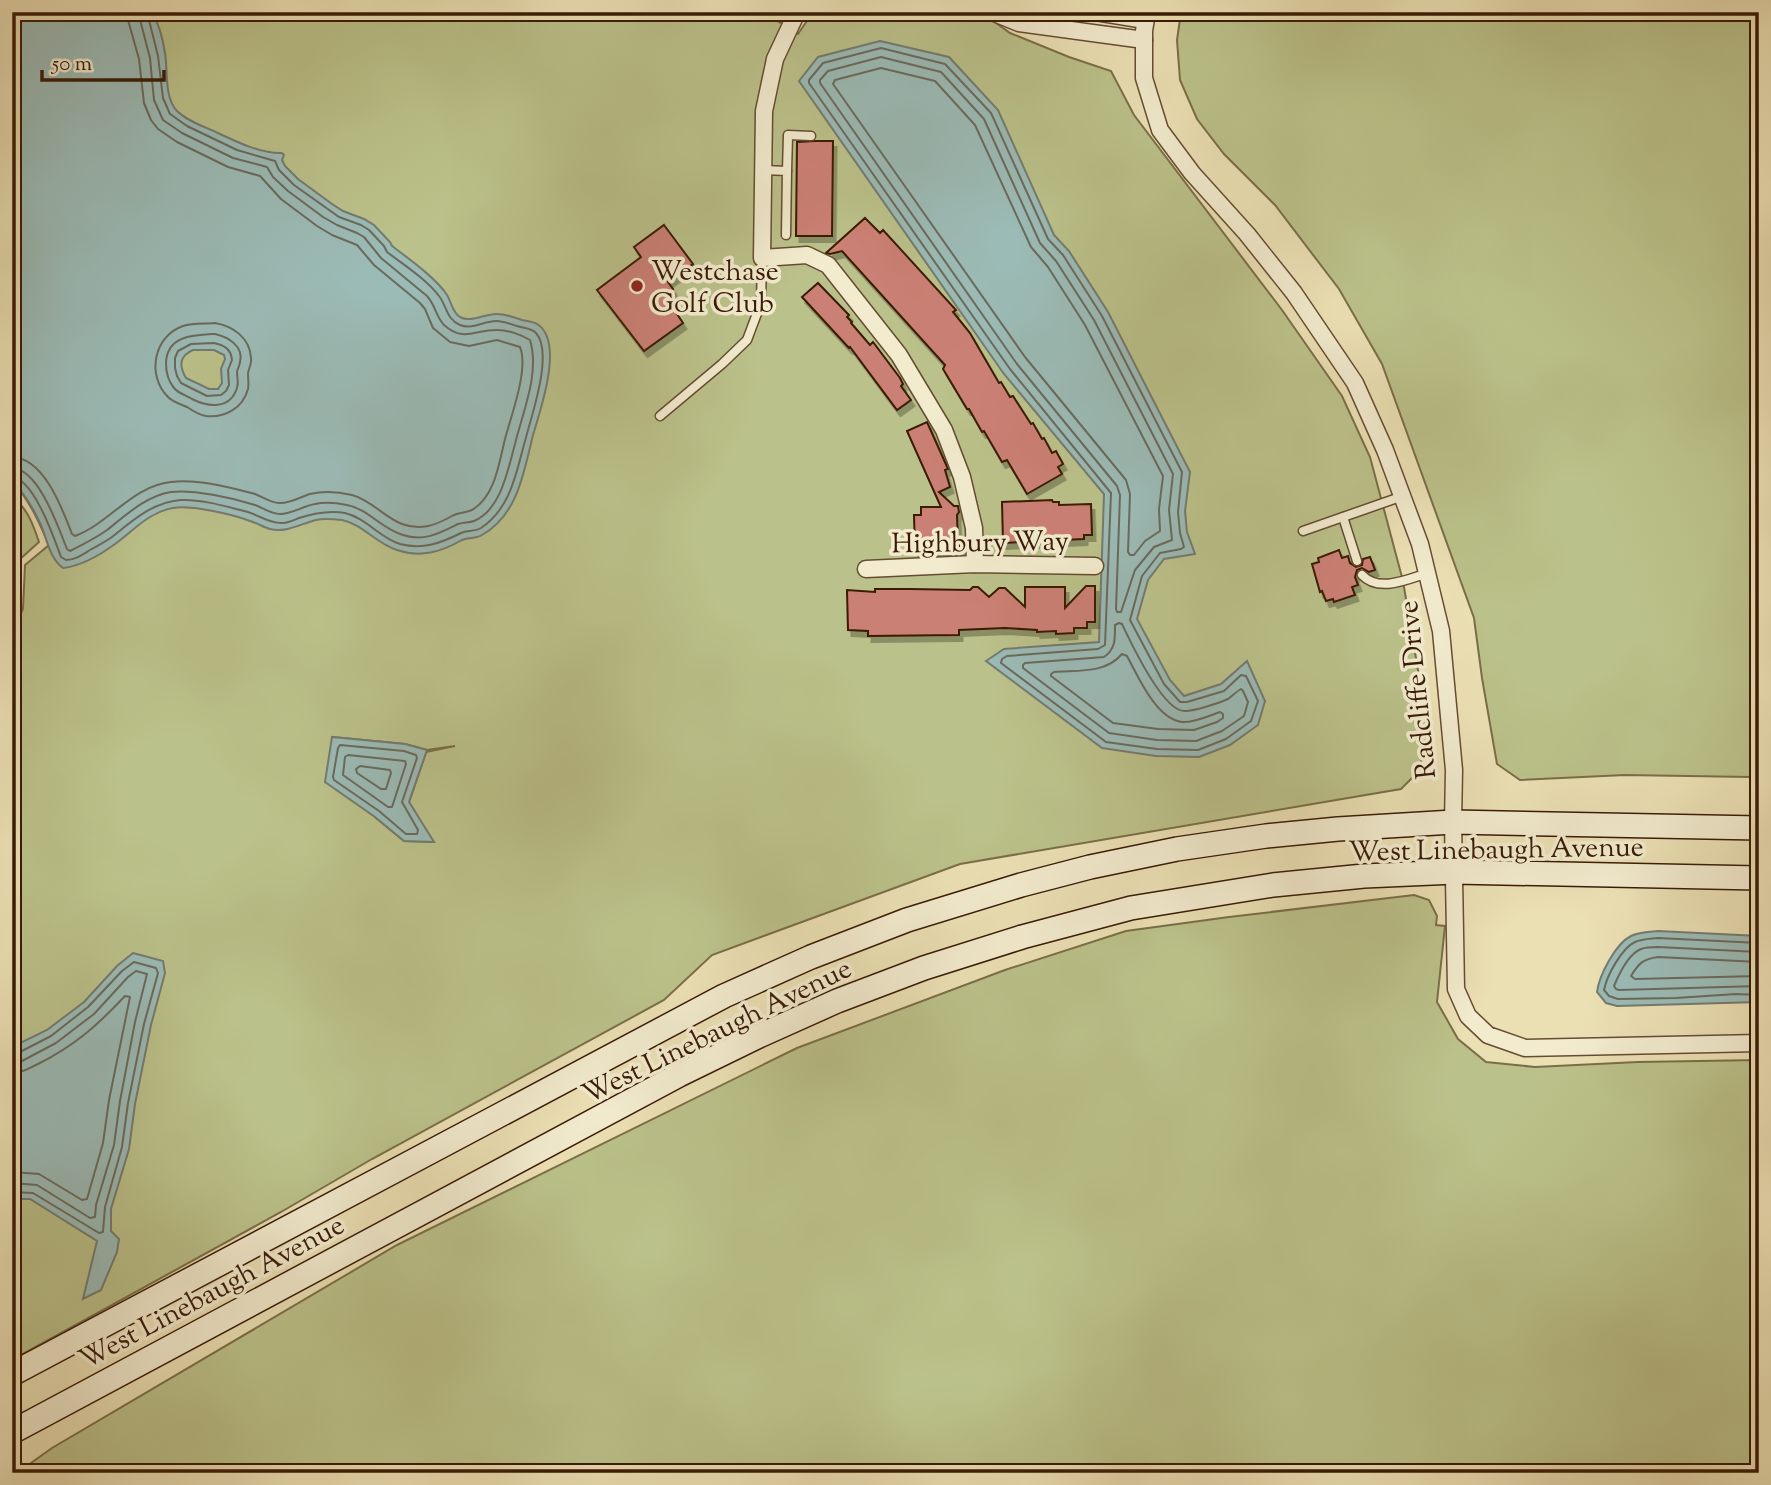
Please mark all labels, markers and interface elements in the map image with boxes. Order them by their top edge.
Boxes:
scale bar [42,38,164,82]
text: 50 m [51,50,92,80]
place label: Westchase Golf Club [651,253,779,325]
marker: Westchase Golf Club [629,278,645,294]
street label: Highbury Way [891,522,1069,566]
street label: Radcliffe Drive [1390,598,1448,781]
street label: West Linebaugh Avenue [1348,828,1644,874]
street label: West Linebaugh Avenue [576,950,859,1115]
street label: West Linebaugh Avenue [73,1207,352,1381]

